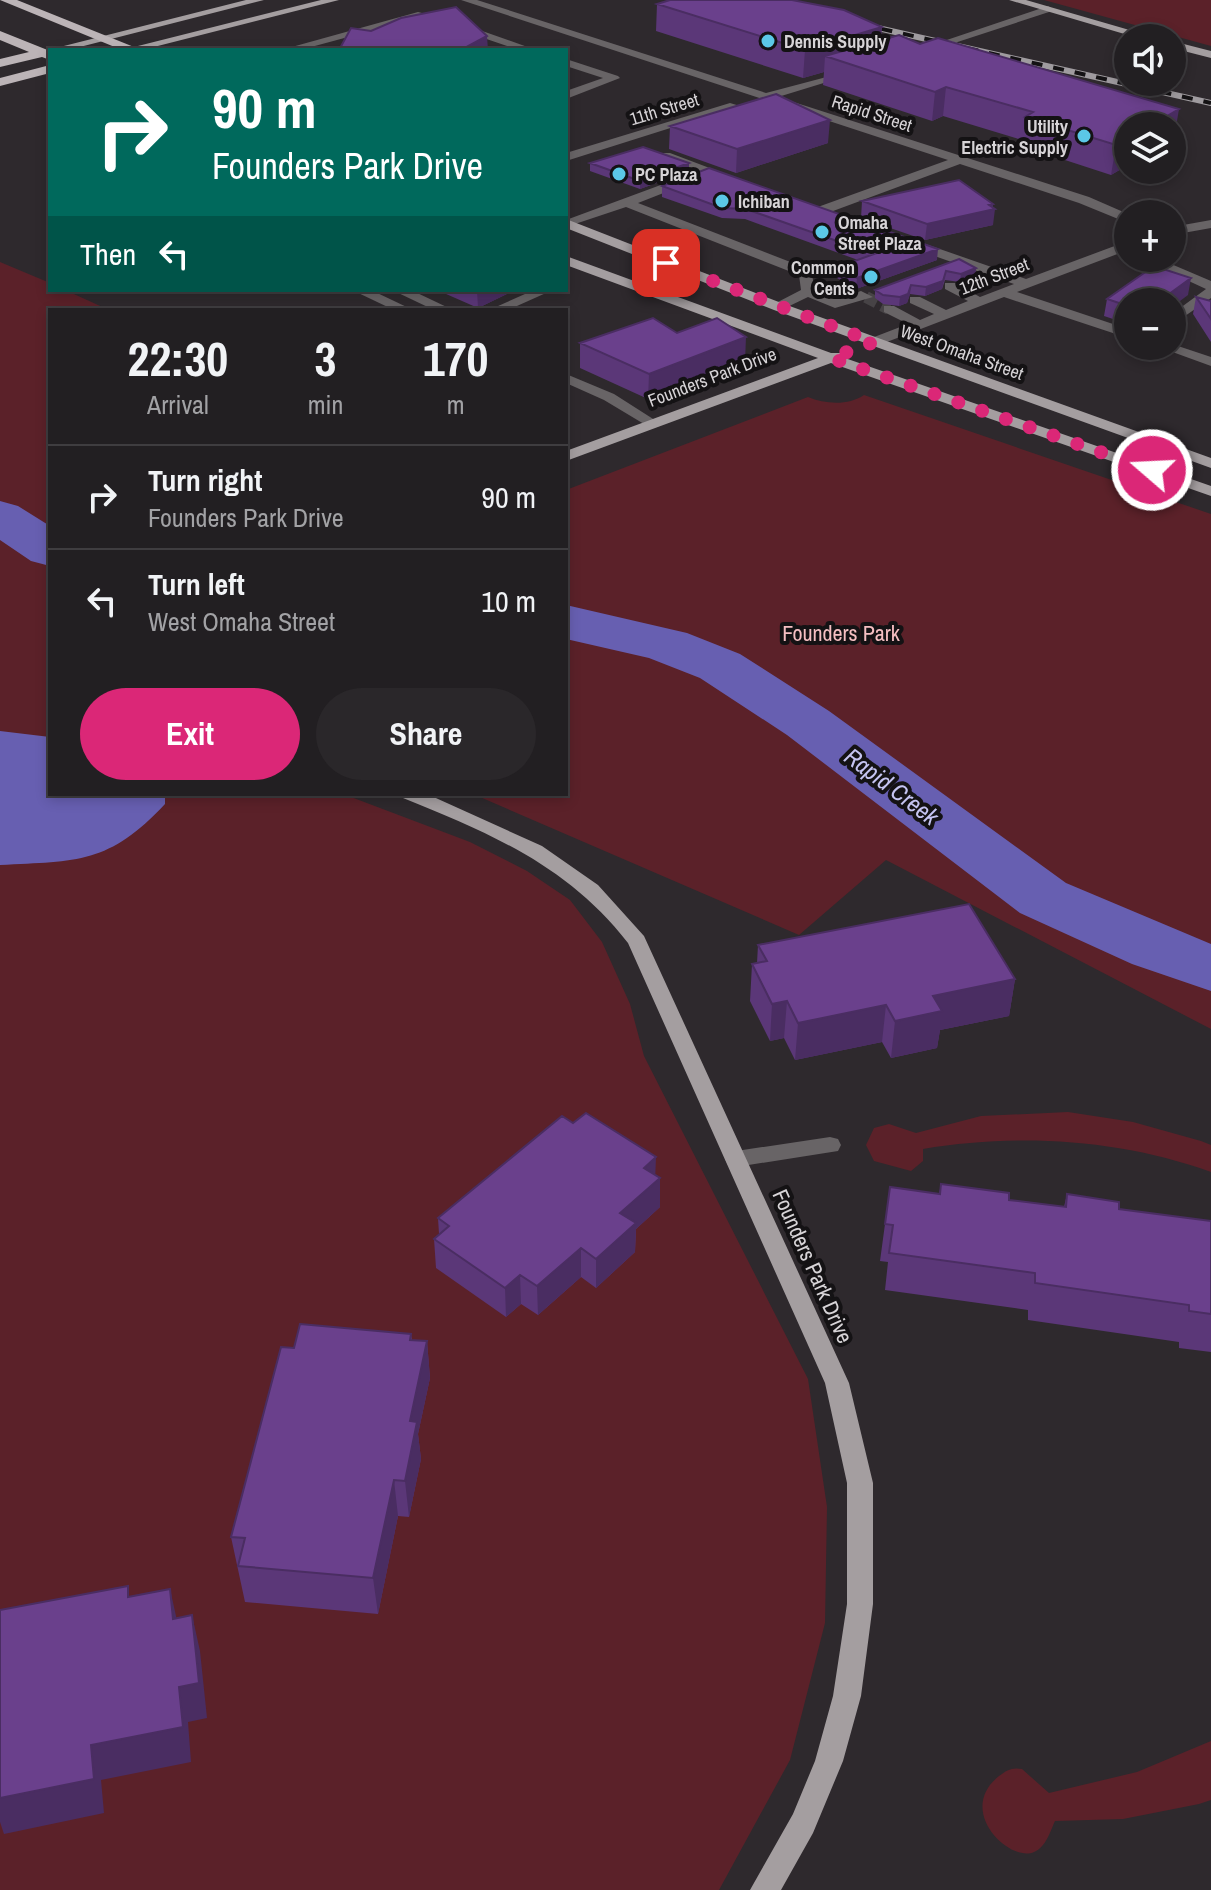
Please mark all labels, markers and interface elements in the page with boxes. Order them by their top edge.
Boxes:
map controls [1114,24,1186,360]
button: sound [1114,24,1186,96]
place label: Dennis Supply [784,29,887,54]
marker: Dennis Supply [759,32,777,50]
text: 90 m [212,70,317,145]
icon: right [80,80,184,184]
street label: 11th Street [626,87,702,131]
street label: Rapid Street [829,88,915,138]
button: layers [1114,112,1186,184]
place label: Utility Electric Supply [961,114,1069,160]
marker: Utility Electric Supply [1075,127,1093,145]
text: Founders Park Drive [212,142,483,190]
place label: PC Plaza [635,162,698,187]
marker: PC Plaza [610,165,628,183]
place label: Ichiban [738,189,790,214]
marker: Ichiban [713,192,731,210]
button: + [1114,200,1186,272]
place label: Omaha Street Plaza [838,210,922,256]
marker: Omaha Street Plaza [813,223,831,241]
pin [632,229,700,297]
icon: left [152,232,196,276]
text: Then [80,234,136,274]
icon: arrive [644,241,688,285]
street label: 12th Street [956,251,1032,301]
place label: Common Cents [791,255,855,301]
marker: Common Cents [862,268,880,286]
button: − [1114,288,1186,360]
street label: West Omaha Street [897,318,1027,386]
text: 22:30 [128,326,228,391]
text: 3 [315,326,336,391]
text: 170 [423,326,488,391]
street label: Founders Park Drive [644,341,780,413]
text: Arrival [147,387,209,422]
text: min [308,387,343,422]
text: m [447,387,465,422]
position arrow [1110,428,1194,512]
text: Turn right [148,460,262,500]
icon: right [80,475,124,519]
text: 90 m [481,477,536,517]
text: Founders Park Drive [148,500,344,535]
text: Turn left [148,564,245,604]
icon: left [80,579,124,623]
text: 10 m [481,581,536,621]
text: West Omaha Street [148,604,335,639]
park label: Founders Park [782,618,901,648]
button: Exit [80,688,300,780]
button: Share [316,688,536,780]
water label: Rapid Creek [838,740,947,833]
street label: Founders Park Drive [766,1184,860,1348]

